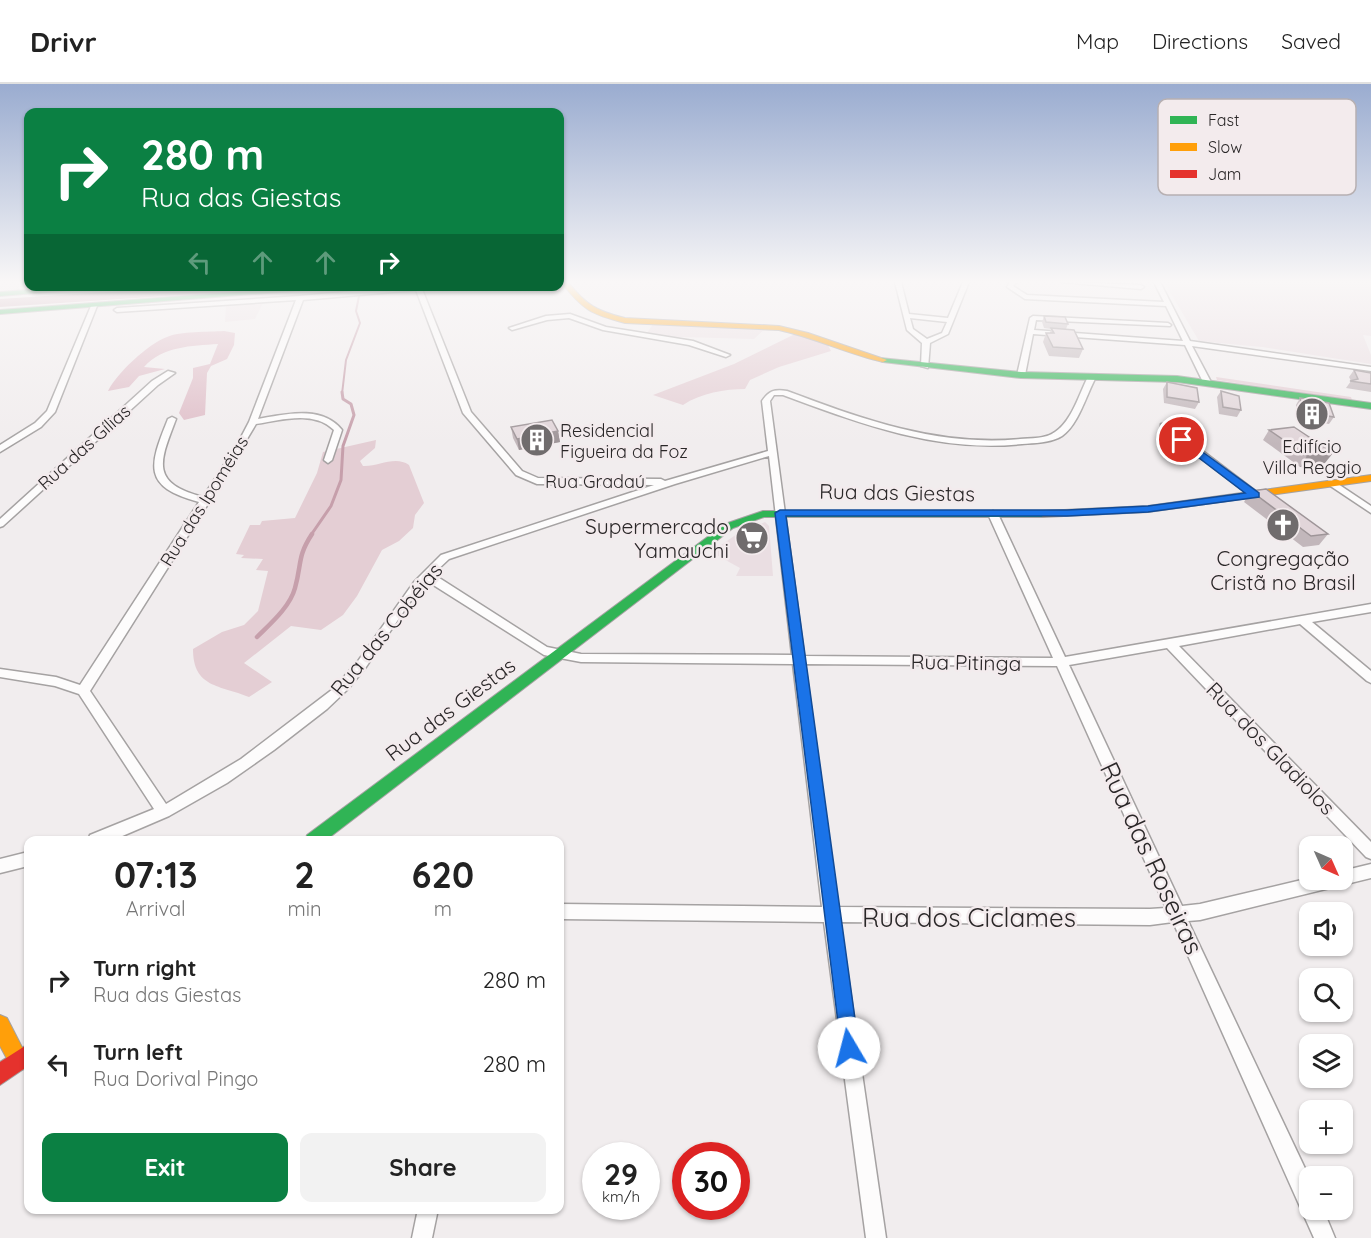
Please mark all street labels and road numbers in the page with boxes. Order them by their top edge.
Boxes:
street label: Rua das Gílias [33,399,135,495]
street label: Rua das Ipoméias [155,432,253,570]
street label: Rua Gradaú [545,470,645,493]
street label: Rua das Giestas [819,478,975,506]
street label: Rua das Cobéias [324,557,448,701]
street label: Rua Pitinga [910,648,1022,676]
street label: Rua das Giestas [380,652,520,766]
street label: Rua dos Gladiolos [1201,676,1341,820]
street label: Rua das Roseiras [1093,756,1211,960]
street label: Rua dos Ciclames [862,901,1076,934]

